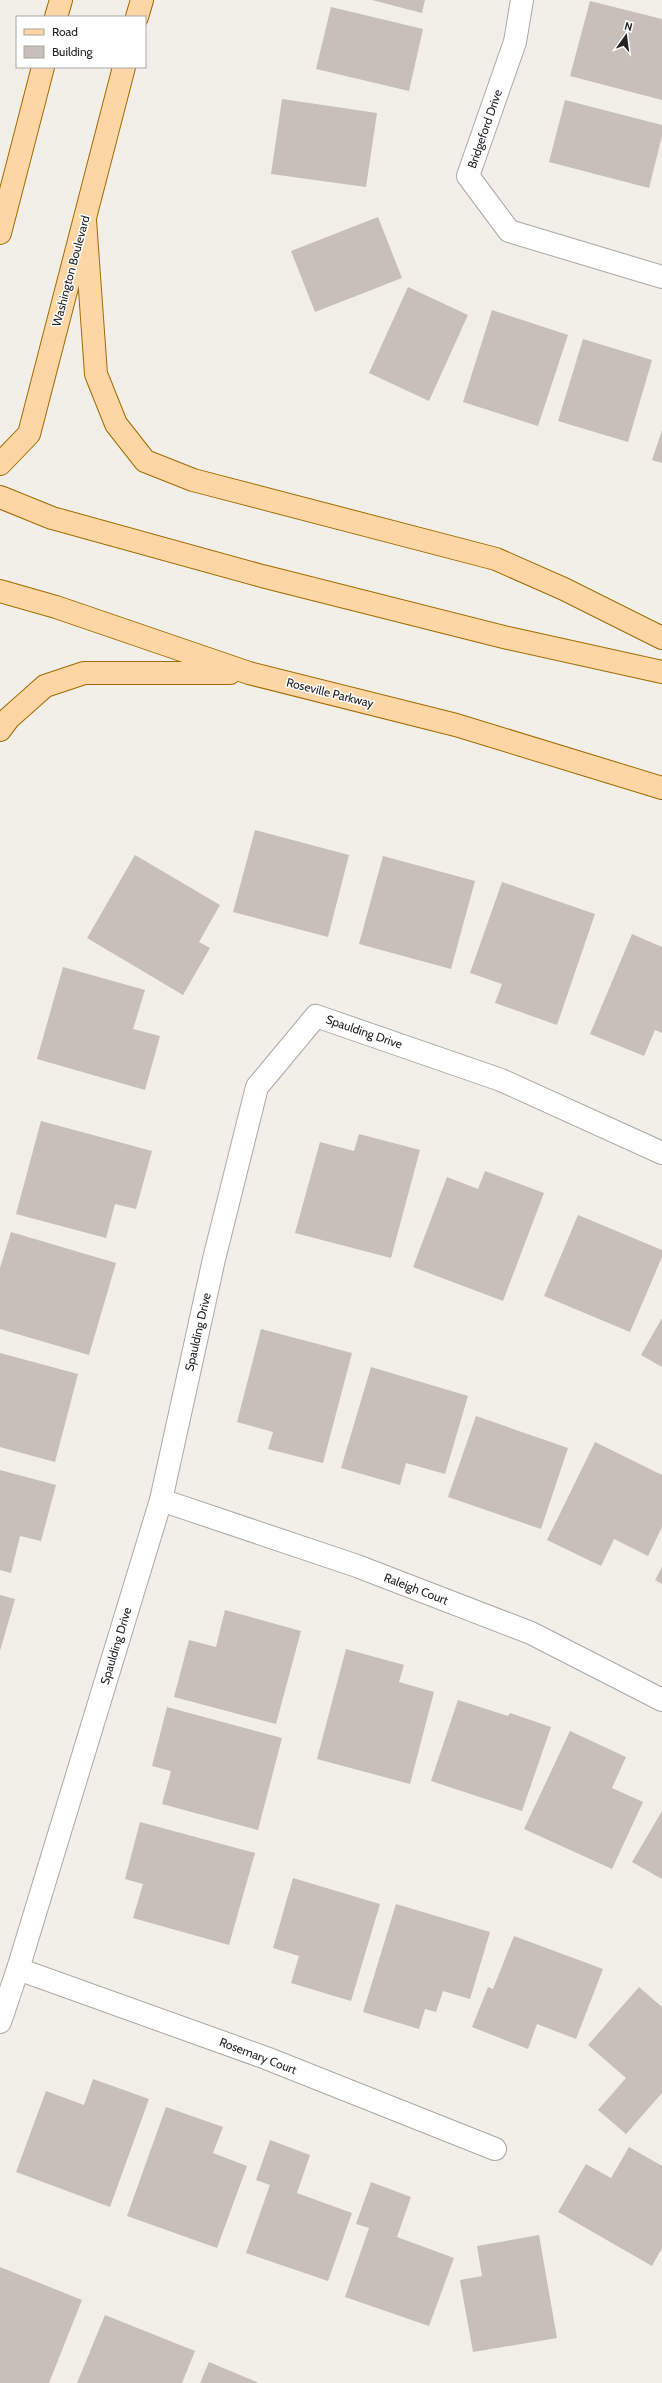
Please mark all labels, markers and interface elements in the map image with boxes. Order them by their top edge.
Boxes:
legend [16,16,146,68]
north arrow [606,16,646,56]
text: N [623,19,634,34]
text: Road [52,24,78,39]
text: Building [52,44,94,59]
street label: Bridgeford Drive [464,87,505,170]
street label: Washington Boulevard [48,214,93,328]
street label: Roseville Parkway [285,674,375,711]
street label: Spaulding Drive [324,1011,404,1052]
street label: Spaulding Drive [181,1291,214,1373]
street label: Raleigh Court [382,1569,450,1608]
street label: Spaulding Drive [97,1605,134,1686]
street label: Rosemary Court [217,2034,299,2077]

